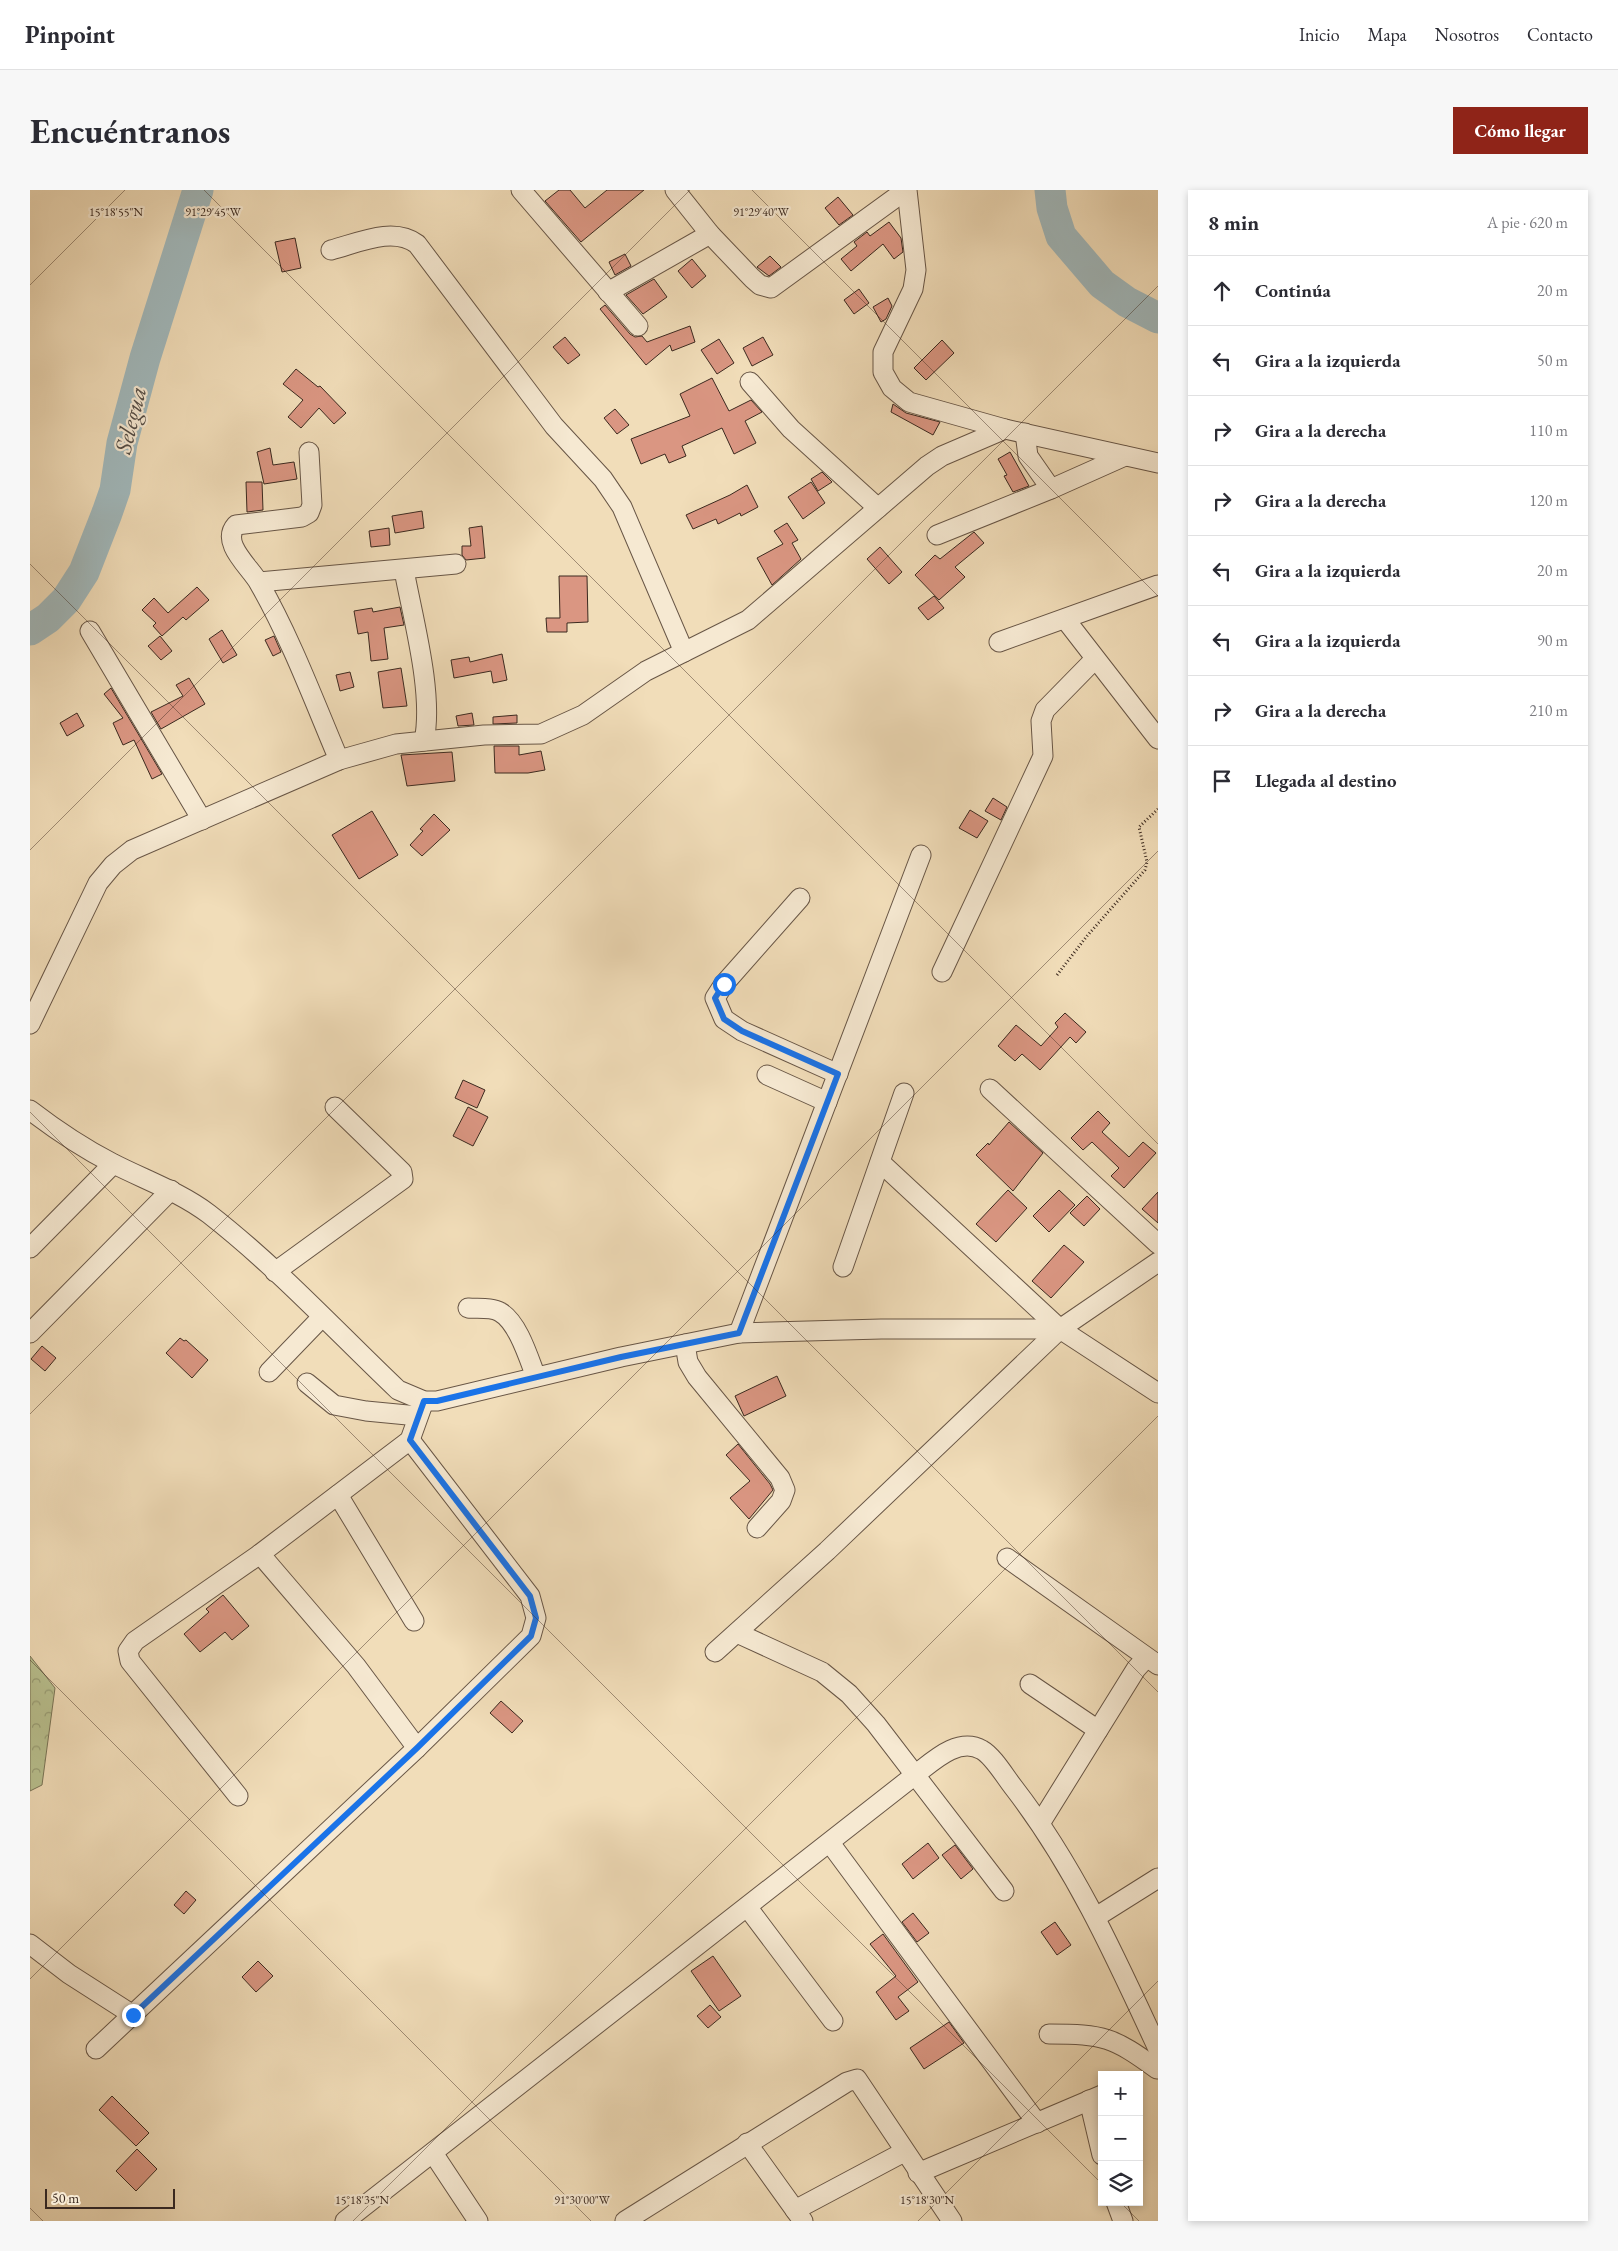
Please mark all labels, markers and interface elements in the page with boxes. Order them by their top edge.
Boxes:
text: Pinpoint [25,19,115,50]
text: Inicio [1299,23,1340,46]
text: Mapa [1368,23,1407,46]
text: Nosotros [1435,23,1499,46]
text: Contacto [1527,23,1593,46]
button: Cómo llegar [1453,107,1588,154]
text: Encuéntranos [30,108,230,153]
text: 15°18'55"N [89,204,143,220]
text: 91°29'45"W [185,204,242,220]
text: 91°29'40"W [733,204,790,220]
text: 8 min [1208,209,1259,236]
text: A pie · 620 m [1487,212,1568,233]
icon: ahead [1208,277,1236,305]
text: Continúa [1255,278,1331,303]
text: 20 m [1537,280,1568,301]
icon: left [1208,347,1236,375]
text: Gira a la izquierda [1255,348,1401,373]
text: 50 m [1537,350,1568,371]
water label: Selegua [107,383,153,458]
icon: right [1208,417,1236,445]
text: Gira a la derecha [1255,418,1386,443]
text: 110 m [1529,420,1568,441]
icon: right [1208,487,1236,515]
text: Gira a la derecha [1255,488,1386,513]
text: 120 m [1529,490,1568,511]
icon: left [1208,557,1236,585]
text: Gira a la izquierda [1255,558,1401,583]
text: 20 m [1537,560,1568,581]
icon: left [1208,627,1236,655]
text: Gira a la izquierda [1255,628,1401,653]
text: 90 m [1537,630,1568,651]
icon: right [1208,697,1236,725]
text: Gira a la derecha [1255,698,1386,723]
text: 210 m [1529,700,1568,721]
icon: arrive [1208,767,1236,795]
text: Llegada al destino [1255,768,1397,793]
route start [713,973,736,996]
route end [122,2004,145,2027]
map controls [1098,2071,1143,2206]
button: + [1098,2071,1143,2116]
button: − [1098,2116,1143,2161]
button: layers [1098,2161,1143,2206]
scale bar [45,2186,175,2209]
text: 50 m [52,2189,79,2207]
text: 15°18'35"N [335,2192,389,2208]
text: 91°30'00"W [554,2192,611,2208]
text: 15°18'30"N [900,2192,954,2208]

